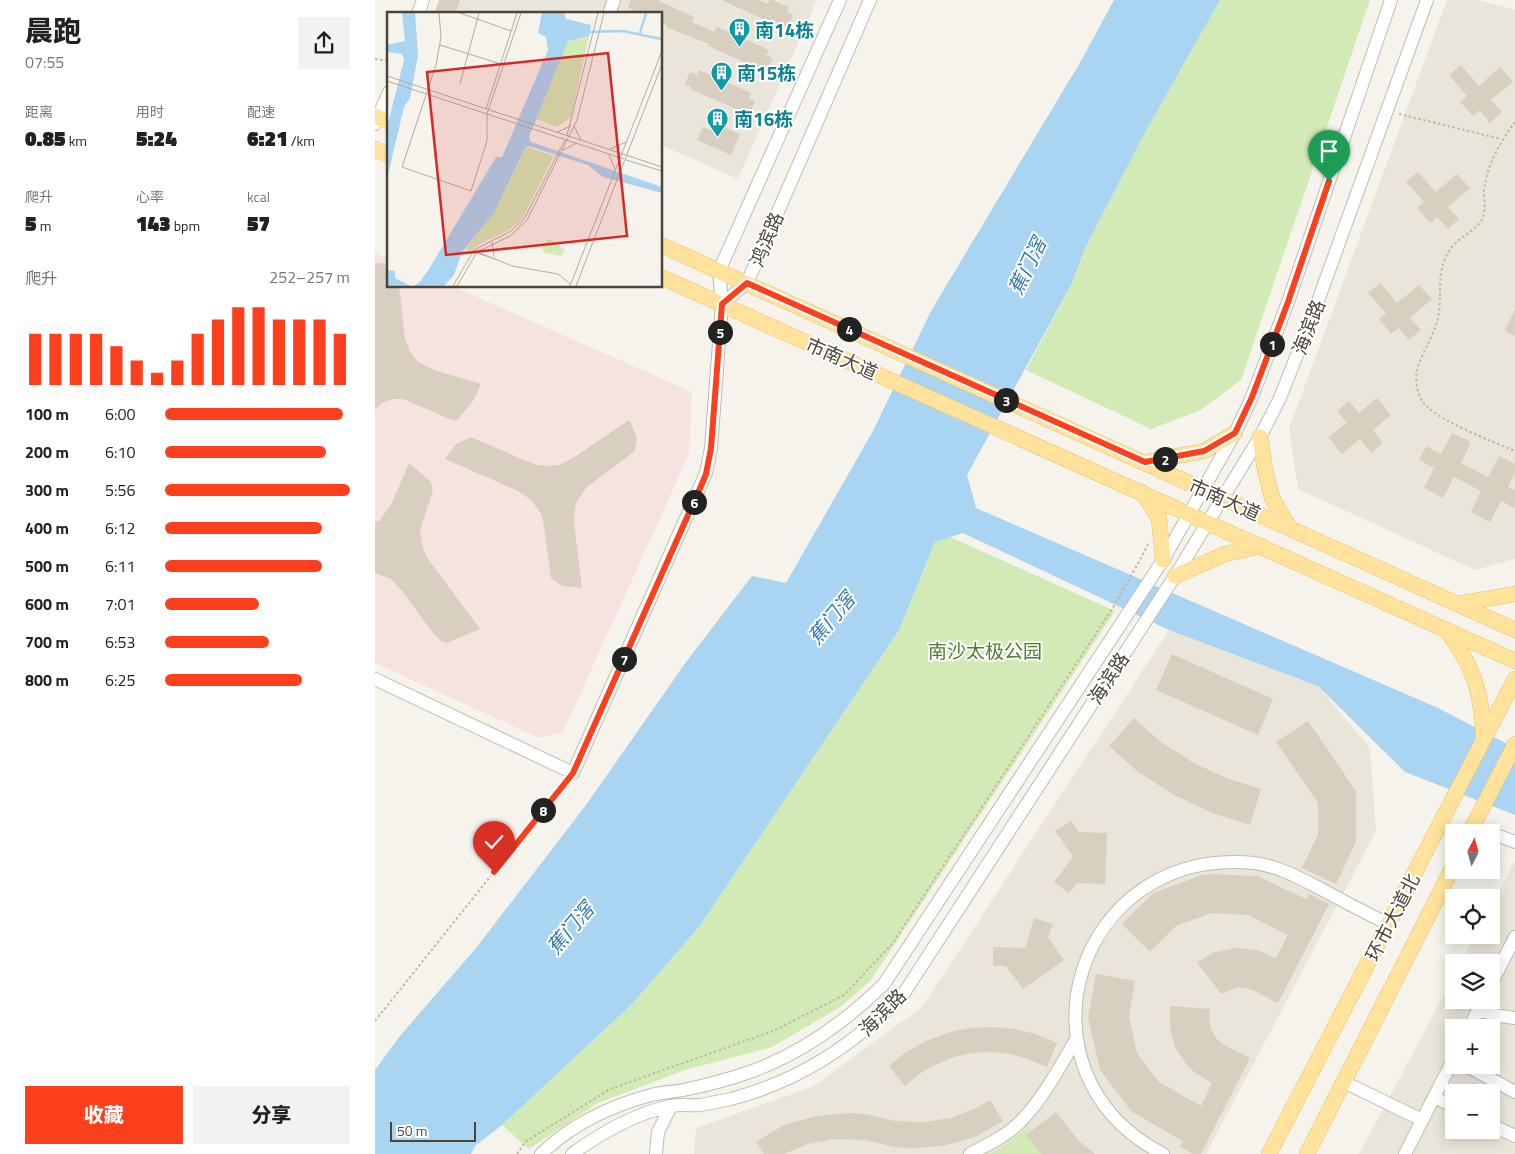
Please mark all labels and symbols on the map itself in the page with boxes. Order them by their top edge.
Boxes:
inset map [387,12,663,288]
place label: 南14栋 [755,15,814,44]
building icon: 南14栋 [727,17,751,48]
place label: 南15栋 [737,58,796,87]
building icon: 南15栋 [709,60,733,91]
place label: 南16栋 [734,104,793,133]
building icon: 南16栋 [706,106,730,137]
pin [1308,130,1350,181]
street label: 鸿滨路 [742,207,790,271]
water label: 蕉门滘 [1000,230,1055,300]
street label: 海滨路 [1284,295,1332,359]
pin: 4 [837,316,861,342]
pin: 5 [707,320,733,344]
street label: 市南大道 [801,329,883,387]
pin: 1 [1259,332,1285,356]
pin: 3 [993,388,1019,412]
pin: 2 [1153,446,1177,472]
street label: 市南大道 [1184,470,1266,528]
pin: 6 [681,490,707,514]
water label: 蕉门滘 [800,583,864,651]
park label: 南沙太极公园 [928,636,1042,665]
pin: 7 [611,646,637,672]
street label: 海滨路 [1080,646,1136,710]
pin: 8 [531,798,555,822]
pin [473,821,515,872]
north arrow [1445,824,1500,879]
street label: 环市大道北 [1358,868,1426,966]
water label: 蕉门滘 [539,893,603,961]
street label: 海滨路 [852,982,912,1042]
scale bar [390,1119,476,1142]

